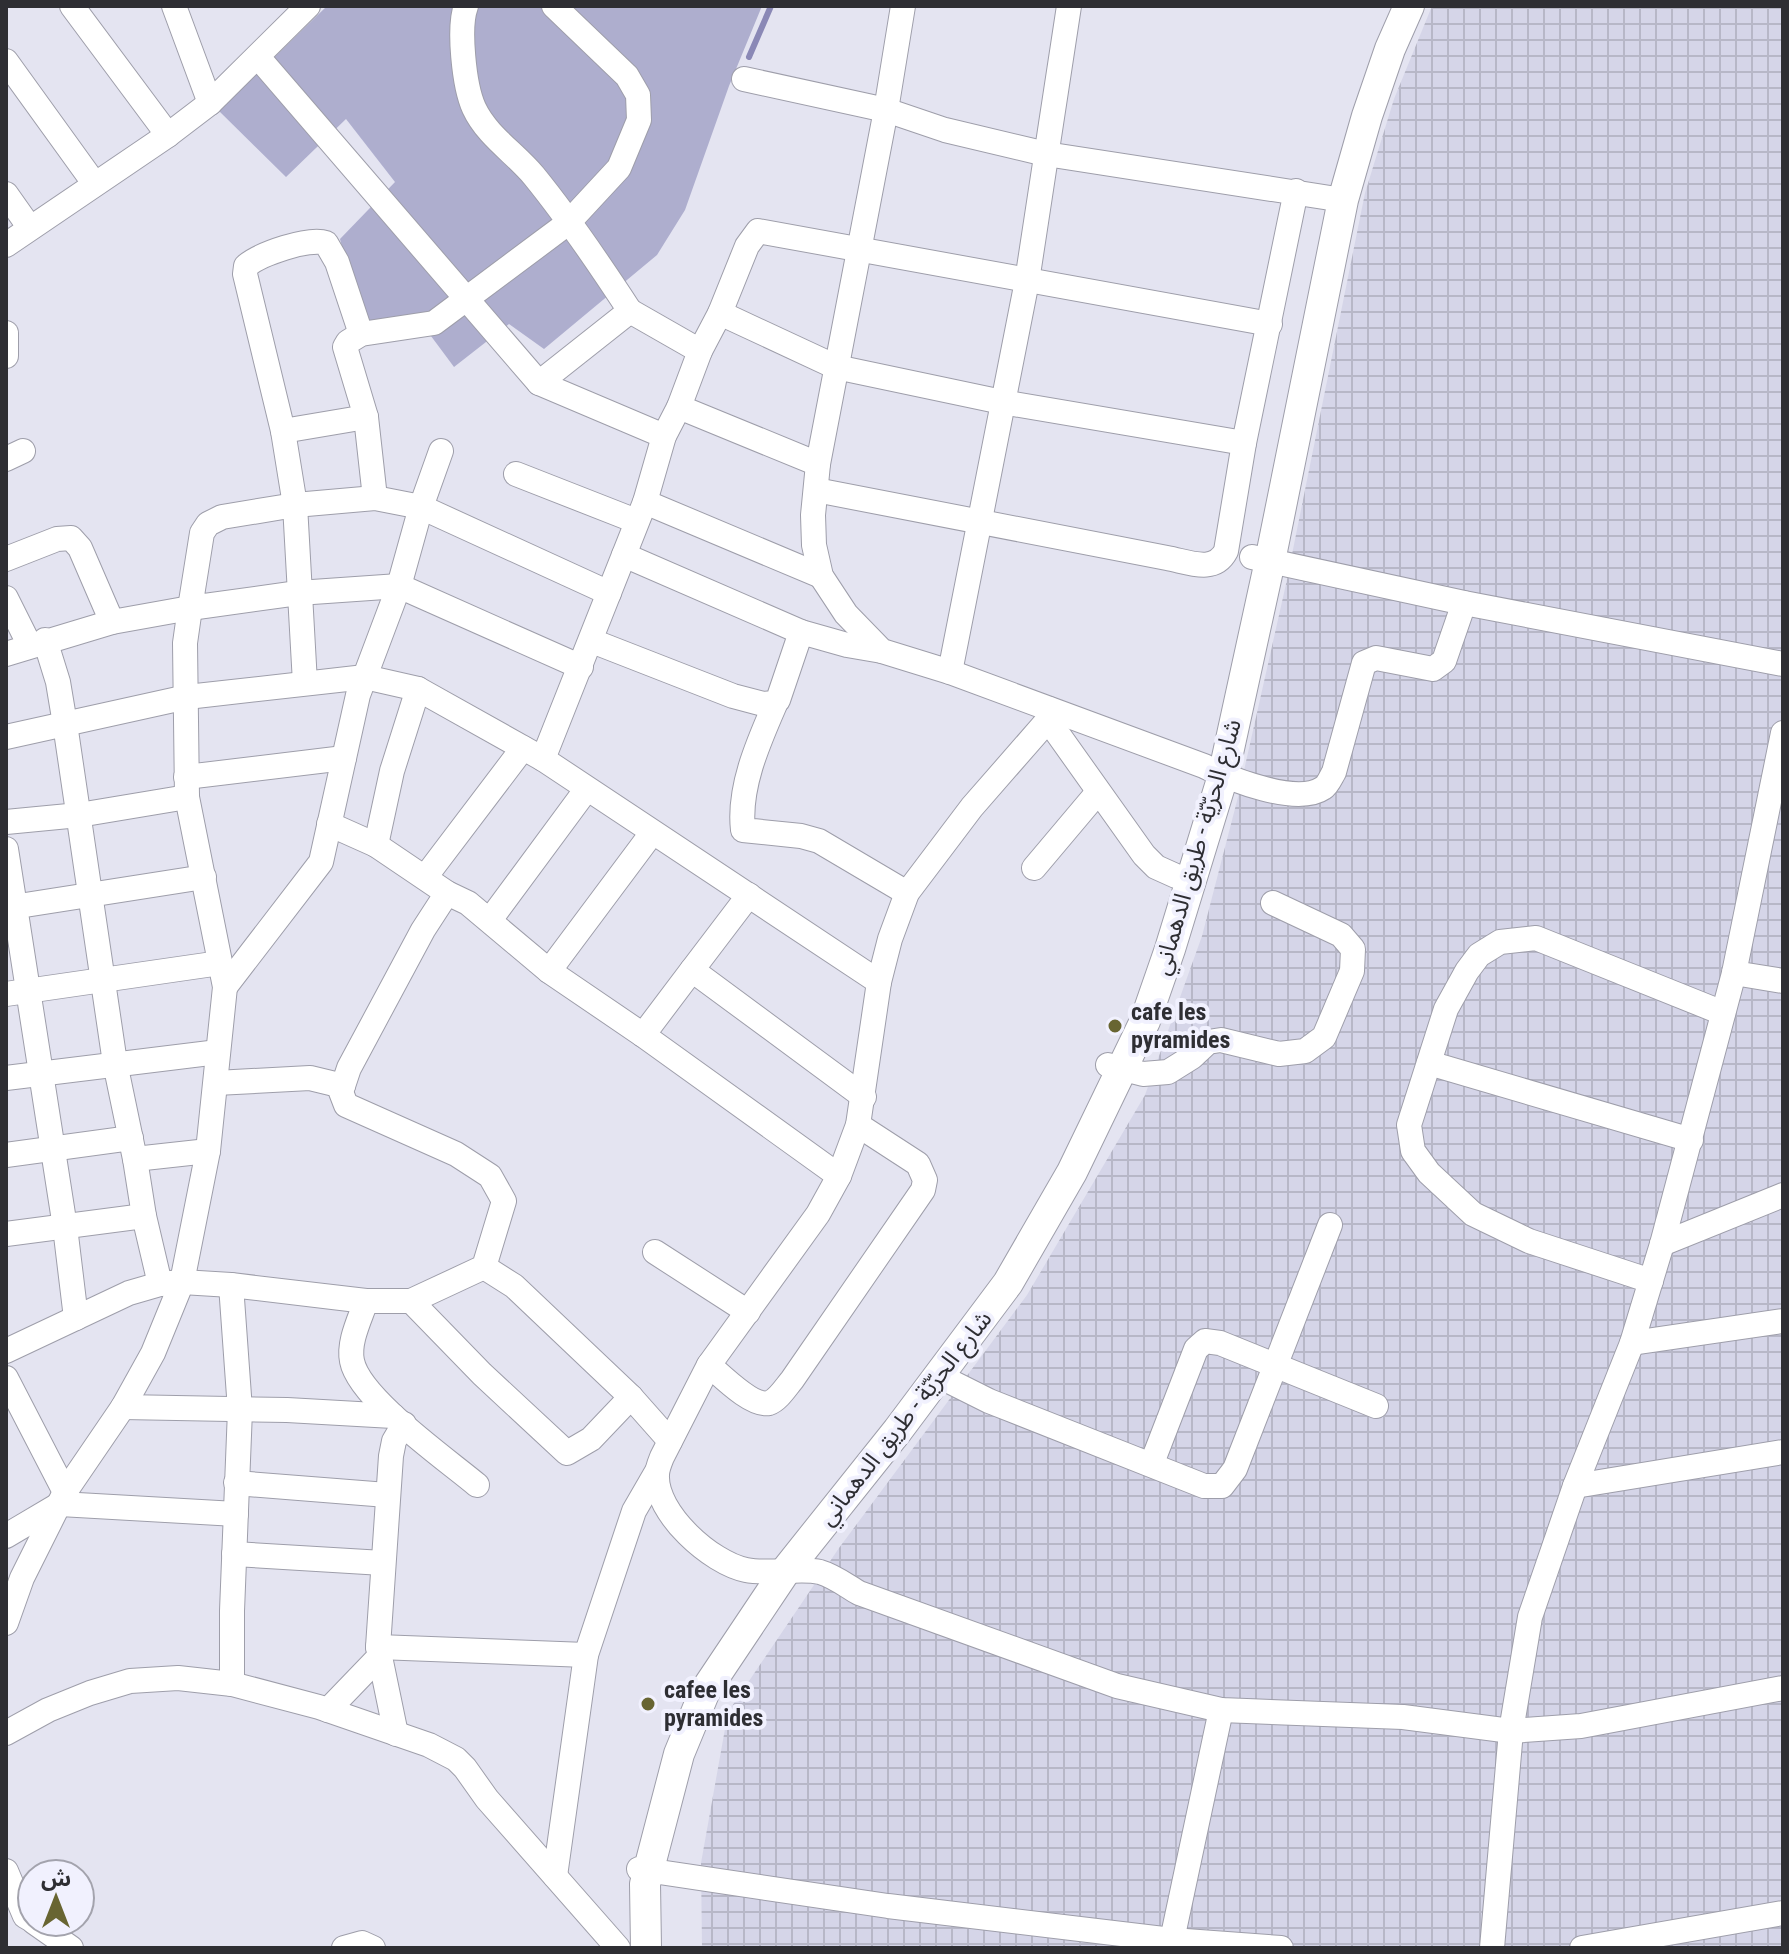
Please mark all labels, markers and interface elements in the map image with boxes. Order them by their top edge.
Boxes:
street label: شارع الحرّيّة - طريق الدهماني [1147,716,1251,979]
place label: cafe les pyramides [1131,998,1231,1054]
marker: cafe les pyramides [1106,1017,1124,1035]
street label: شارع الحرّيّة - طريق الدهماني [812,1305,1001,1534]
place label: cafee les pyramides [664,1676,764,1732]
marker: cafee les pyramides [639,1695,657,1713]
north arrow [16,1858,96,1938]
text: ش [41,1866,71,1891]

